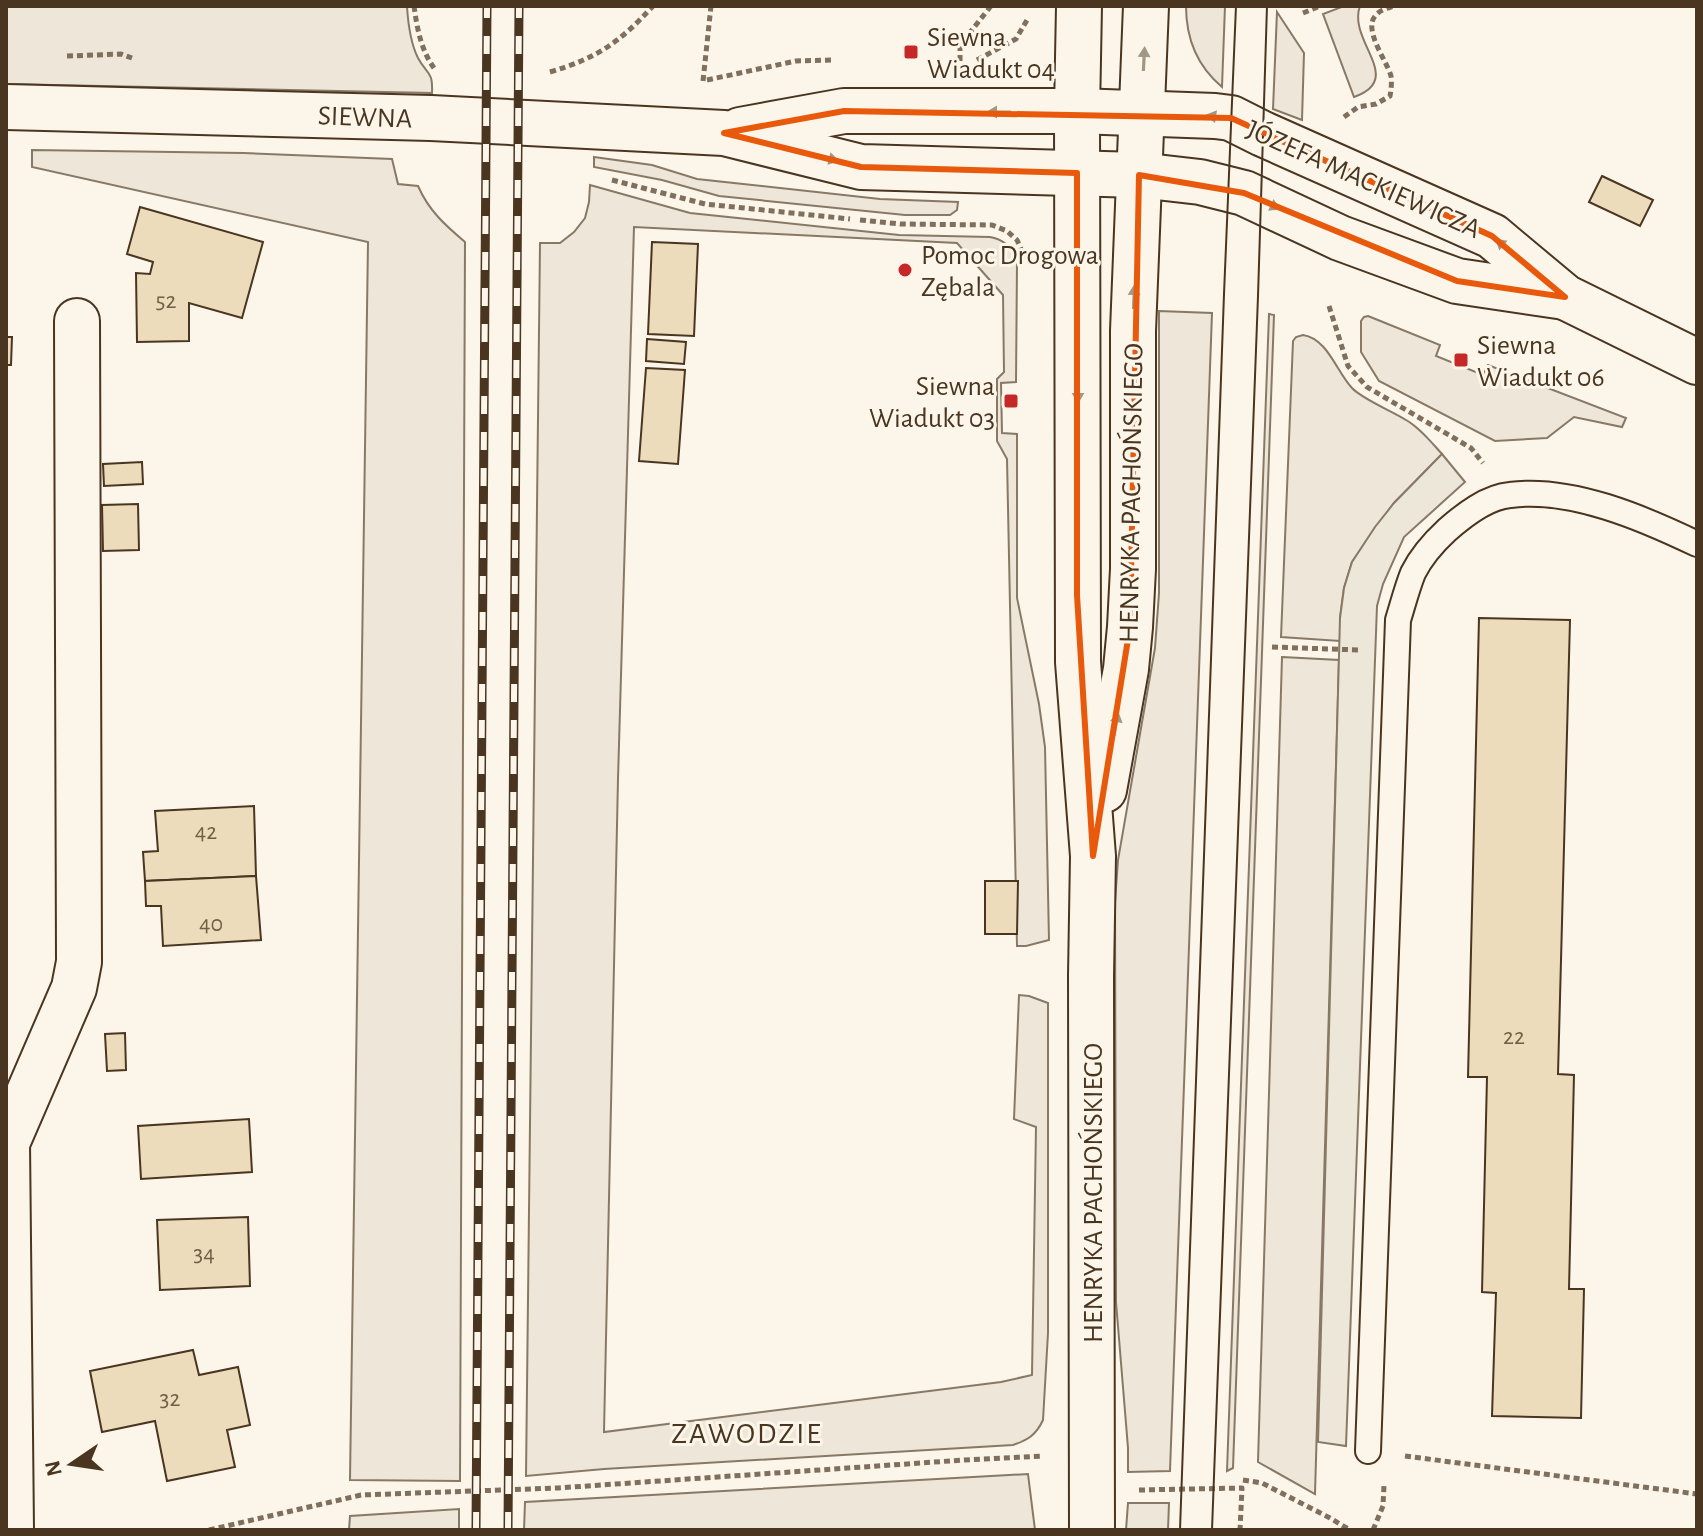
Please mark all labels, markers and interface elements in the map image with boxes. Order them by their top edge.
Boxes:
place label: Siewna Wiadukt 04 [927,24,1055,84]
marker: Siewna Wiadukt 04 [902,43,920,61]
one-way arrow [1137,46,1150,71]
street label: SIEWNA [317,102,413,134]
one-way arrow [986,106,1011,118]
one-way arrow [1206,110,1231,123]
street label: JÓZEFA MACKIEWICZA [1242,113,1486,244]
one-way arrow [814,153,839,165]
one-way arrow [1257,197,1280,211]
one-way arrow [1495,239,1515,256]
place label: Pomoc Drogowa Zębala [921,242,1099,302]
marker: Pomoc Drogowa Zębala [896,261,914,279]
one-way arrow [1127,284,1140,309]
house number: 52 [156,289,177,313]
place label: Siewna Wiadukt 06 [1477,332,1605,392]
street label: HENRYKA PACHOŃSKIEGO [1112,343,1149,643]
marker: Siewna Wiadukt 06 [1452,351,1470,369]
place label: Siewna Wiadukt 03 [869,373,995,433]
one-way arrow [1072,379,1084,404]
marker: Siewna Wiadukt 03 [1002,392,1020,410]
one-way arrow [1110,711,1122,736]
house number: 42 [195,820,217,844]
house number: 40 [199,912,223,936]
house number: 22 [1503,1025,1525,1049]
street label: HENRYKA PACHOŃSKIEGO [1077,1043,1108,1343]
house number: 34 [193,1242,215,1266]
house number: 32 [160,1387,180,1411]
district label: ZAWODZIE [671,1419,823,1449]
north arrow [32,1424,112,1504]
text: N [41,1458,66,1478]

